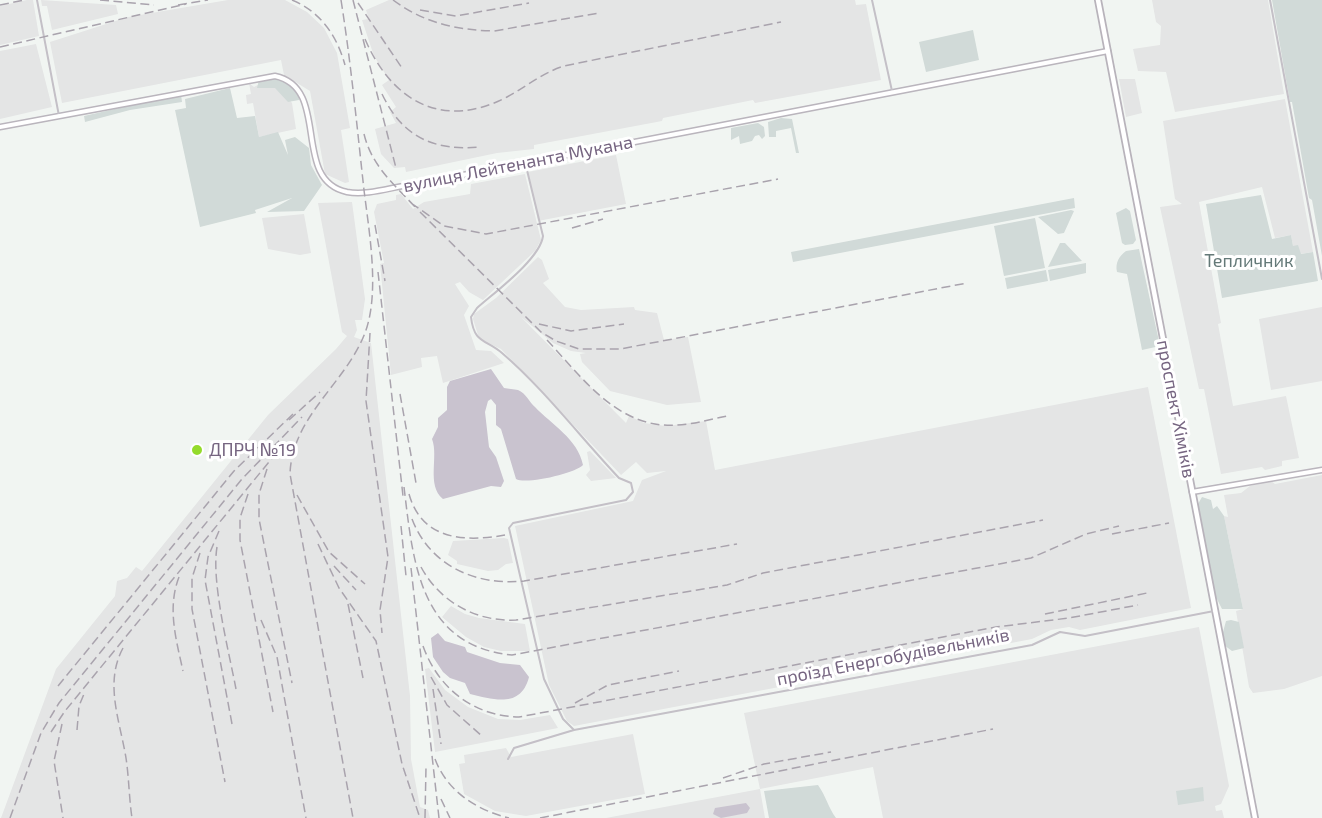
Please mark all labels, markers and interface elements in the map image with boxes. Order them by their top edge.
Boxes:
street label: вулиця Лейтенанта Мукана [401,131,635,197]
park label: Тепличник [1204,250,1294,272]
street label: проспект Хіміків [1152,338,1200,480]
place label: ДПРЧ №19 [209,439,296,461]
marker: ДПРЧ №19 [190,443,204,457]
street label: проїзд Енергобудівельників [775,624,1011,690]

